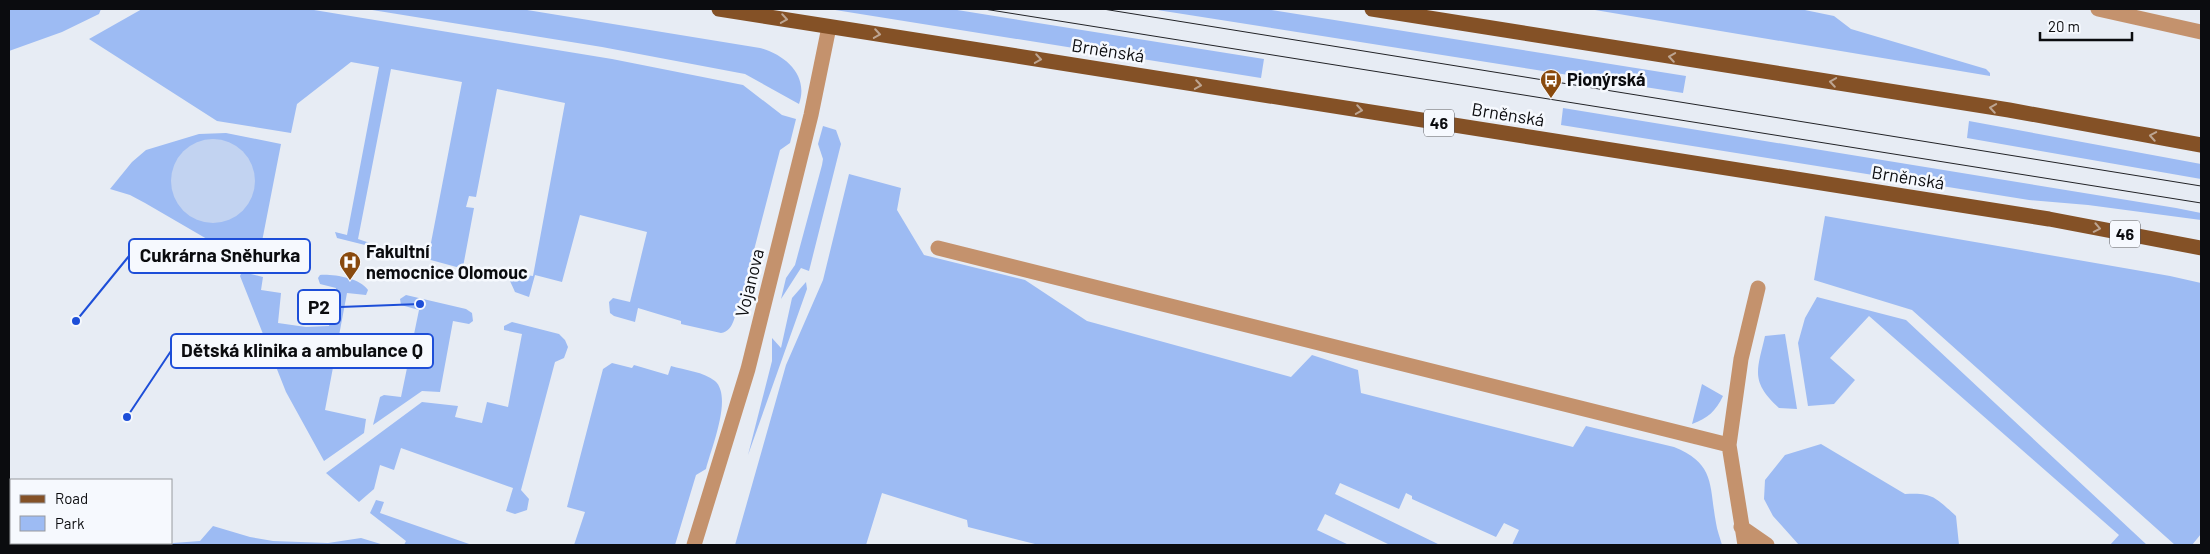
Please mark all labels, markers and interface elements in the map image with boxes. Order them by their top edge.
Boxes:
scale bar [2040,10,2132,42]
one-way arrow [780,14,788,24]
text: 20 m [2048,17,2080,35]
one-way arrow [874,28,882,39]
street label: Brněnská [1070,33,1146,67]
one-way arrow [1668,52,1677,62]
one-way arrow [1034,53,1042,64]
bus stop icon: Pionýrská [1539,68,1563,99]
place label: Pionýrská [1567,68,1645,90]
one-way arrow [1828,78,1837,88]
one-way arrow [1194,79,1203,89]
street label: Brněnská [1470,97,1546,131]
one-way arrow [1989,103,1998,113]
one-way arrow [1354,105,1363,115]
road number: 46 [1424,110,1454,136]
one-way arrow [2149,132,2158,142]
street label: Brněnská [1870,160,1946,194]
road number: 46 [2110,220,2140,248]
one-way arrow [2093,223,2102,233]
callout: Cukrárna Sněhurka [129,239,310,273]
place label: Fakultní nemocnice Olomouc [366,240,528,283]
text: Cukrárna Sněhurka [140,243,300,266]
street label: Vojanova [730,246,768,319]
hospital icon: Fakultní nemocnice Olomouc [338,250,362,281]
callout: P2 [298,290,340,324]
text: P2 [308,295,330,318]
callout: Dětská klinika a ambulance Q [171,334,433,368]
text: Dětská klinika a ambulance Q [181,338,423,361]
legend [10,479,172,544]
text: Road [55,489,88,507]
text: Park [55,514,85,532]

